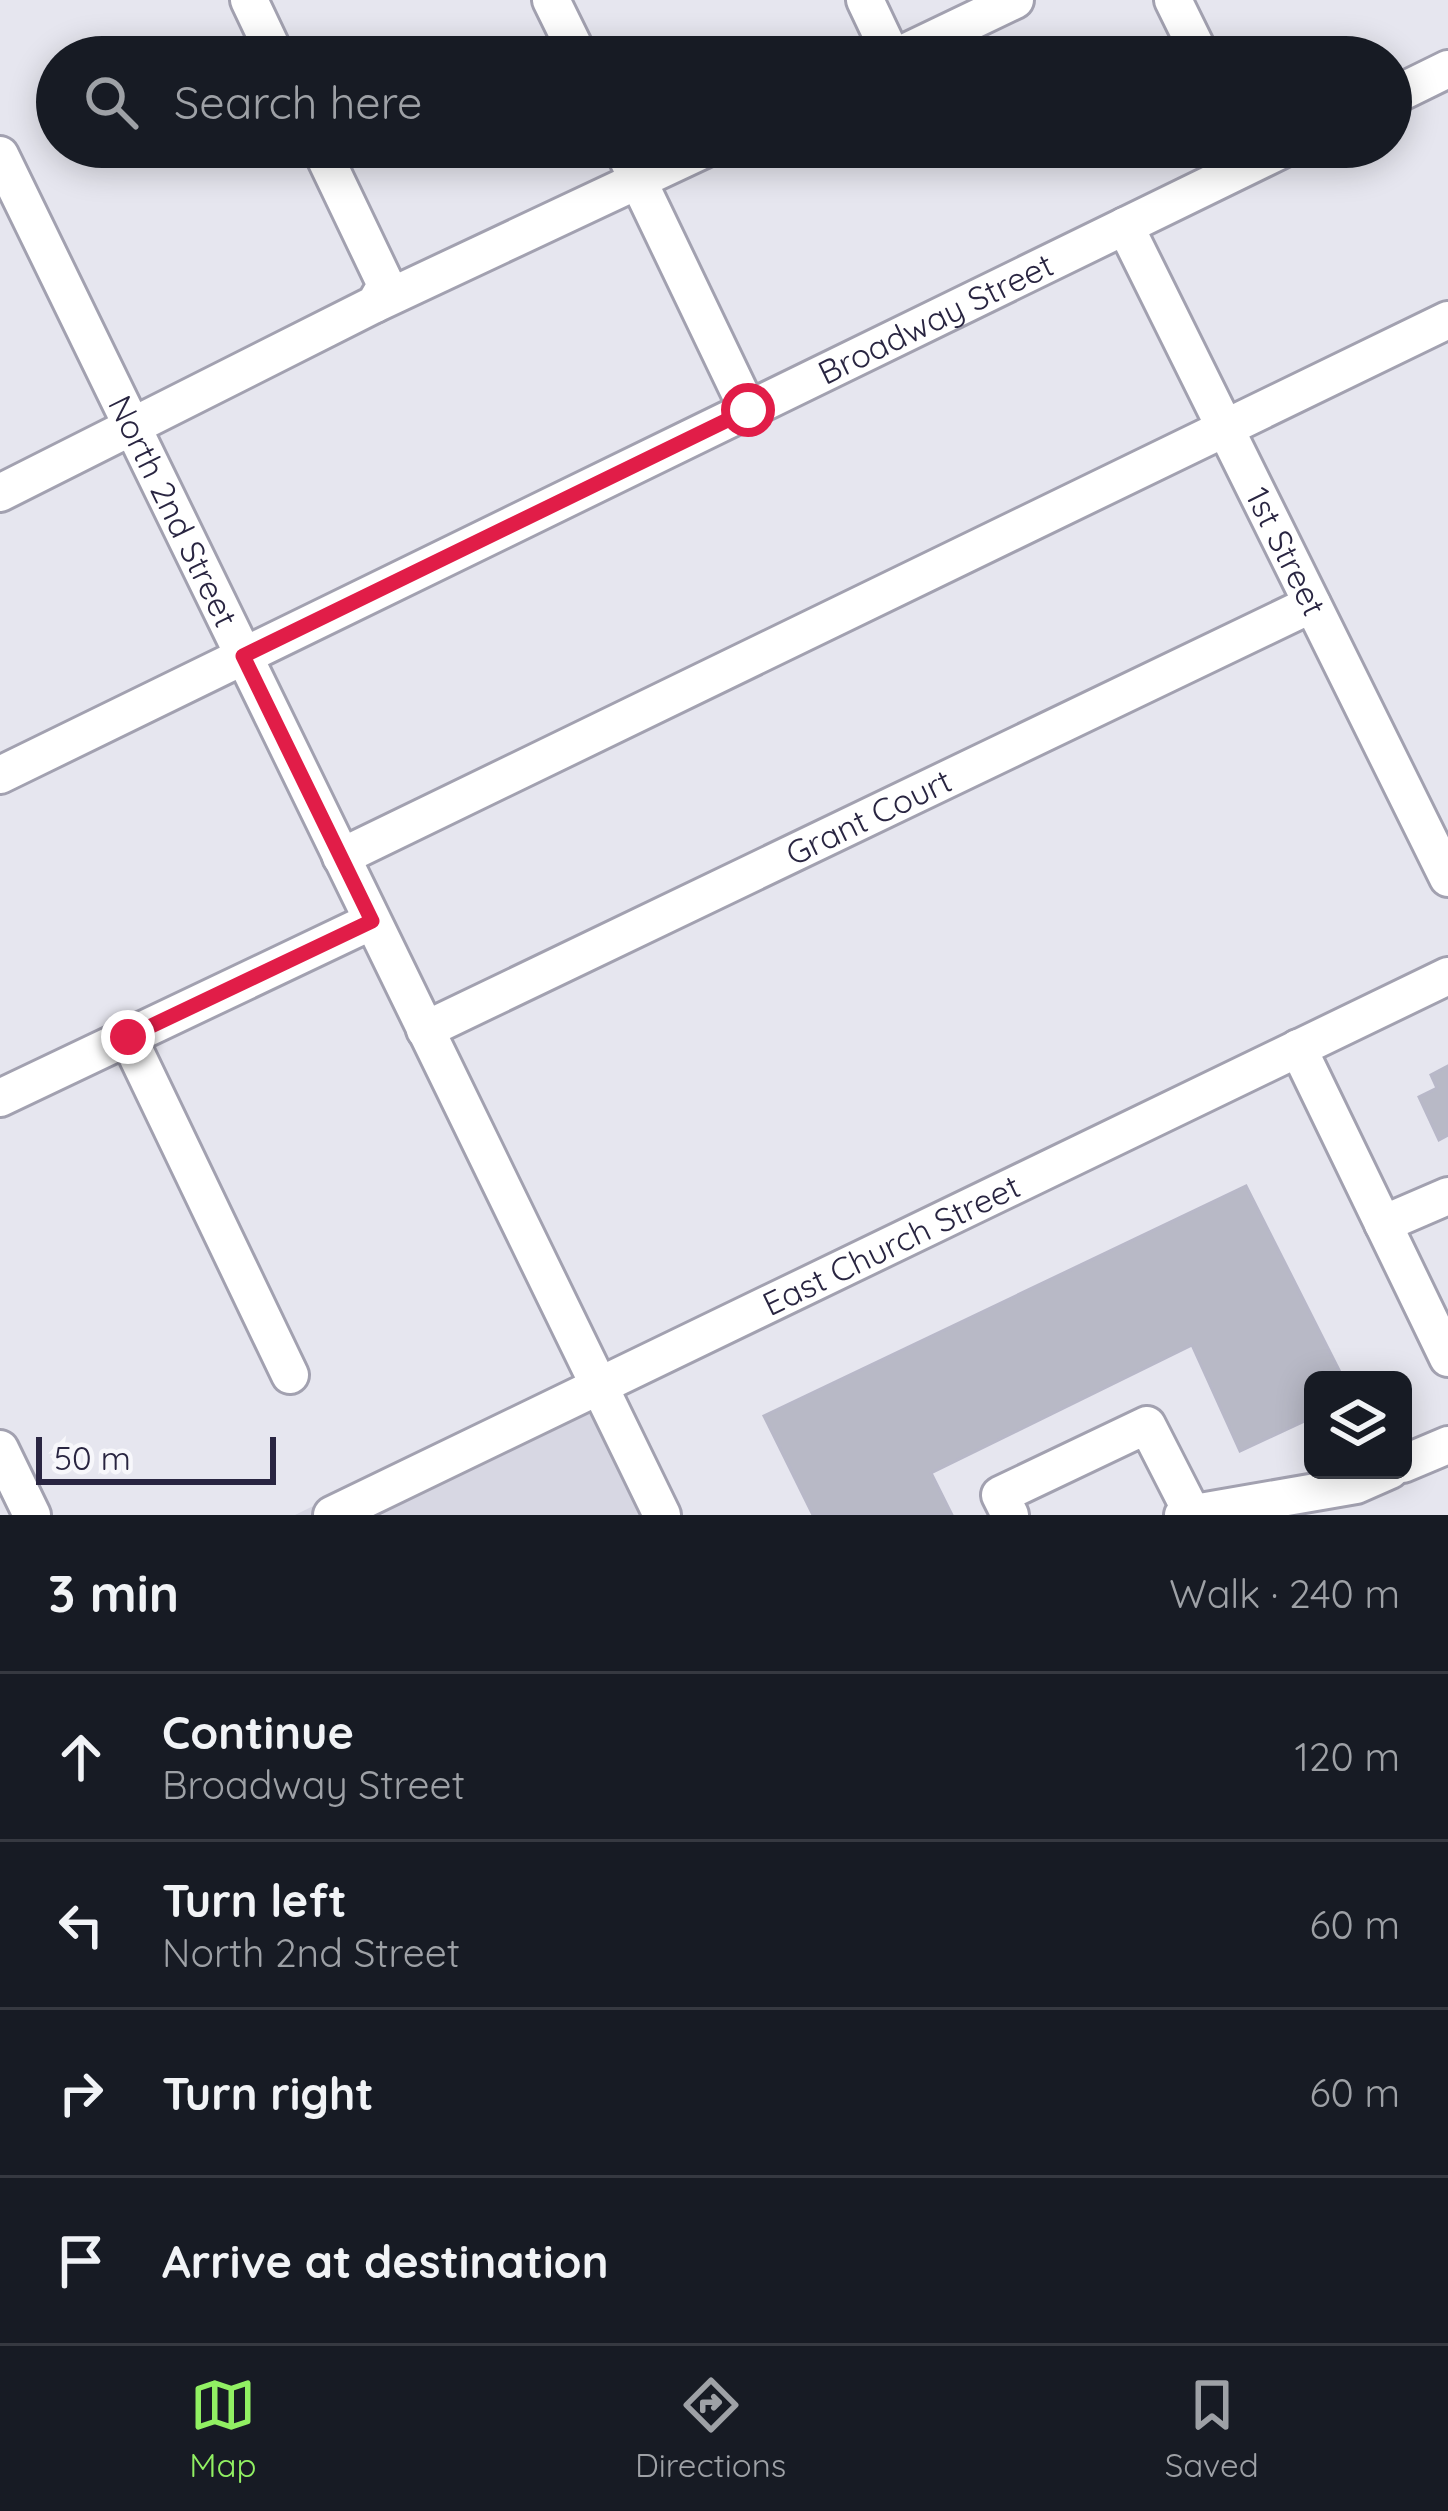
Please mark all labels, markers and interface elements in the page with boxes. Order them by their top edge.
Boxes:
search box [36,36,1412,168]
icon: search [78,69,144,135]
text: Search here [174,74,422,130]
street label: Broadway Street [811,243,1060,393]
route start [721,383,775,437]
street label: North 2nd Street [100,388,247,633]
street label: 1st Street [1238,480,1336,622]
street label: Grant Court [779,759,958,874]
route end [101,1010,155,1064]
street label: East Church Street [756,1165,1026,1324]
map controls [1304,1371,1412,1479]
button: layers [1304,1371,1412,1479]
scale bar [36,1431,276,1484]
text: 50 m [54,1437,131,1478]
text: 3 min [48,1561,179,1625]
text: Walk · 240 m [1169,1569,1400,1618]
text: Continue [162,1704,354,1760]
icon: ahead [48,1724,114,1790]
text: 120 m [1295,1732,1400,1781]
text: Broadway Street [162,1760,465,1809]
text: Turn left [162,1872,347,1928]
icon: left [48,1892,114,1958]
text: 60 m [1310,1900,1400,1949]
text: North 2nd Street [162,1928,460,1977]
icon: right [48,2060,114,2126]
text: Turn right [162,2065,374,2121]
text: 60 m [1310,2068,1400,2117]
icon: arrive [48,2228,114,2294]
text: Arrive at destination [162,2233,608,2289]
tab: Map [189,2372,257,2485]
tab: Directions [635,2372,786,2485]
tab: Saved [1165,2372,1259,2485]

